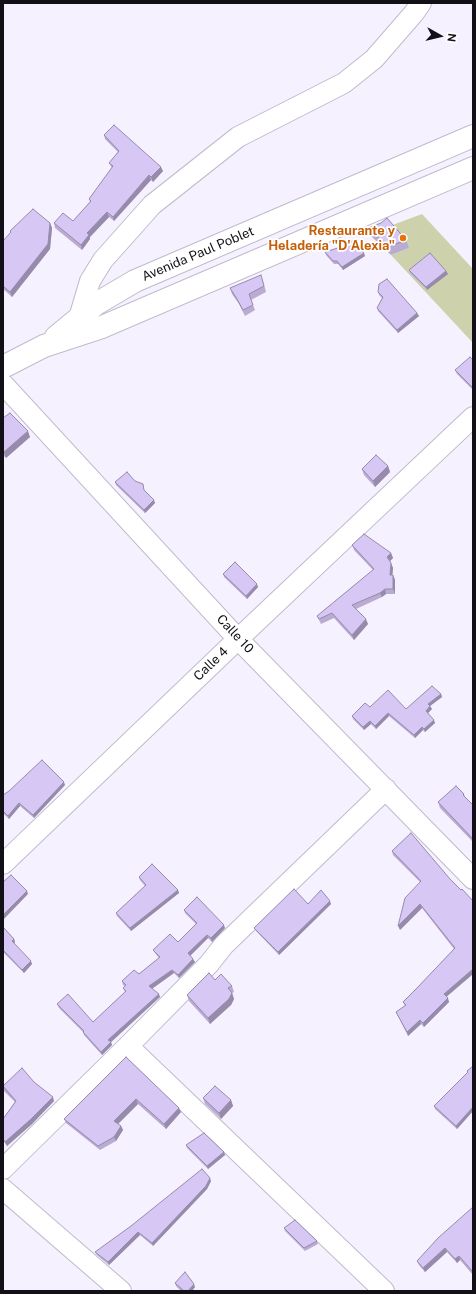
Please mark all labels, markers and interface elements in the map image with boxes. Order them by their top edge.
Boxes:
north arrow [420,16,460,56]
text: N [445,33,458,43]
street label: Avenida Paul Poblet [140,223,256,285]
place label: Restaurante y Heladería "D'Alexia" [268,223,395,254]
marker: Restaurante y Heladería "D'Alexia" [398,233,408,243]
street label: Calle 10 [213,611,257,657]
street label: Calle 4 [190,644,232,684]

